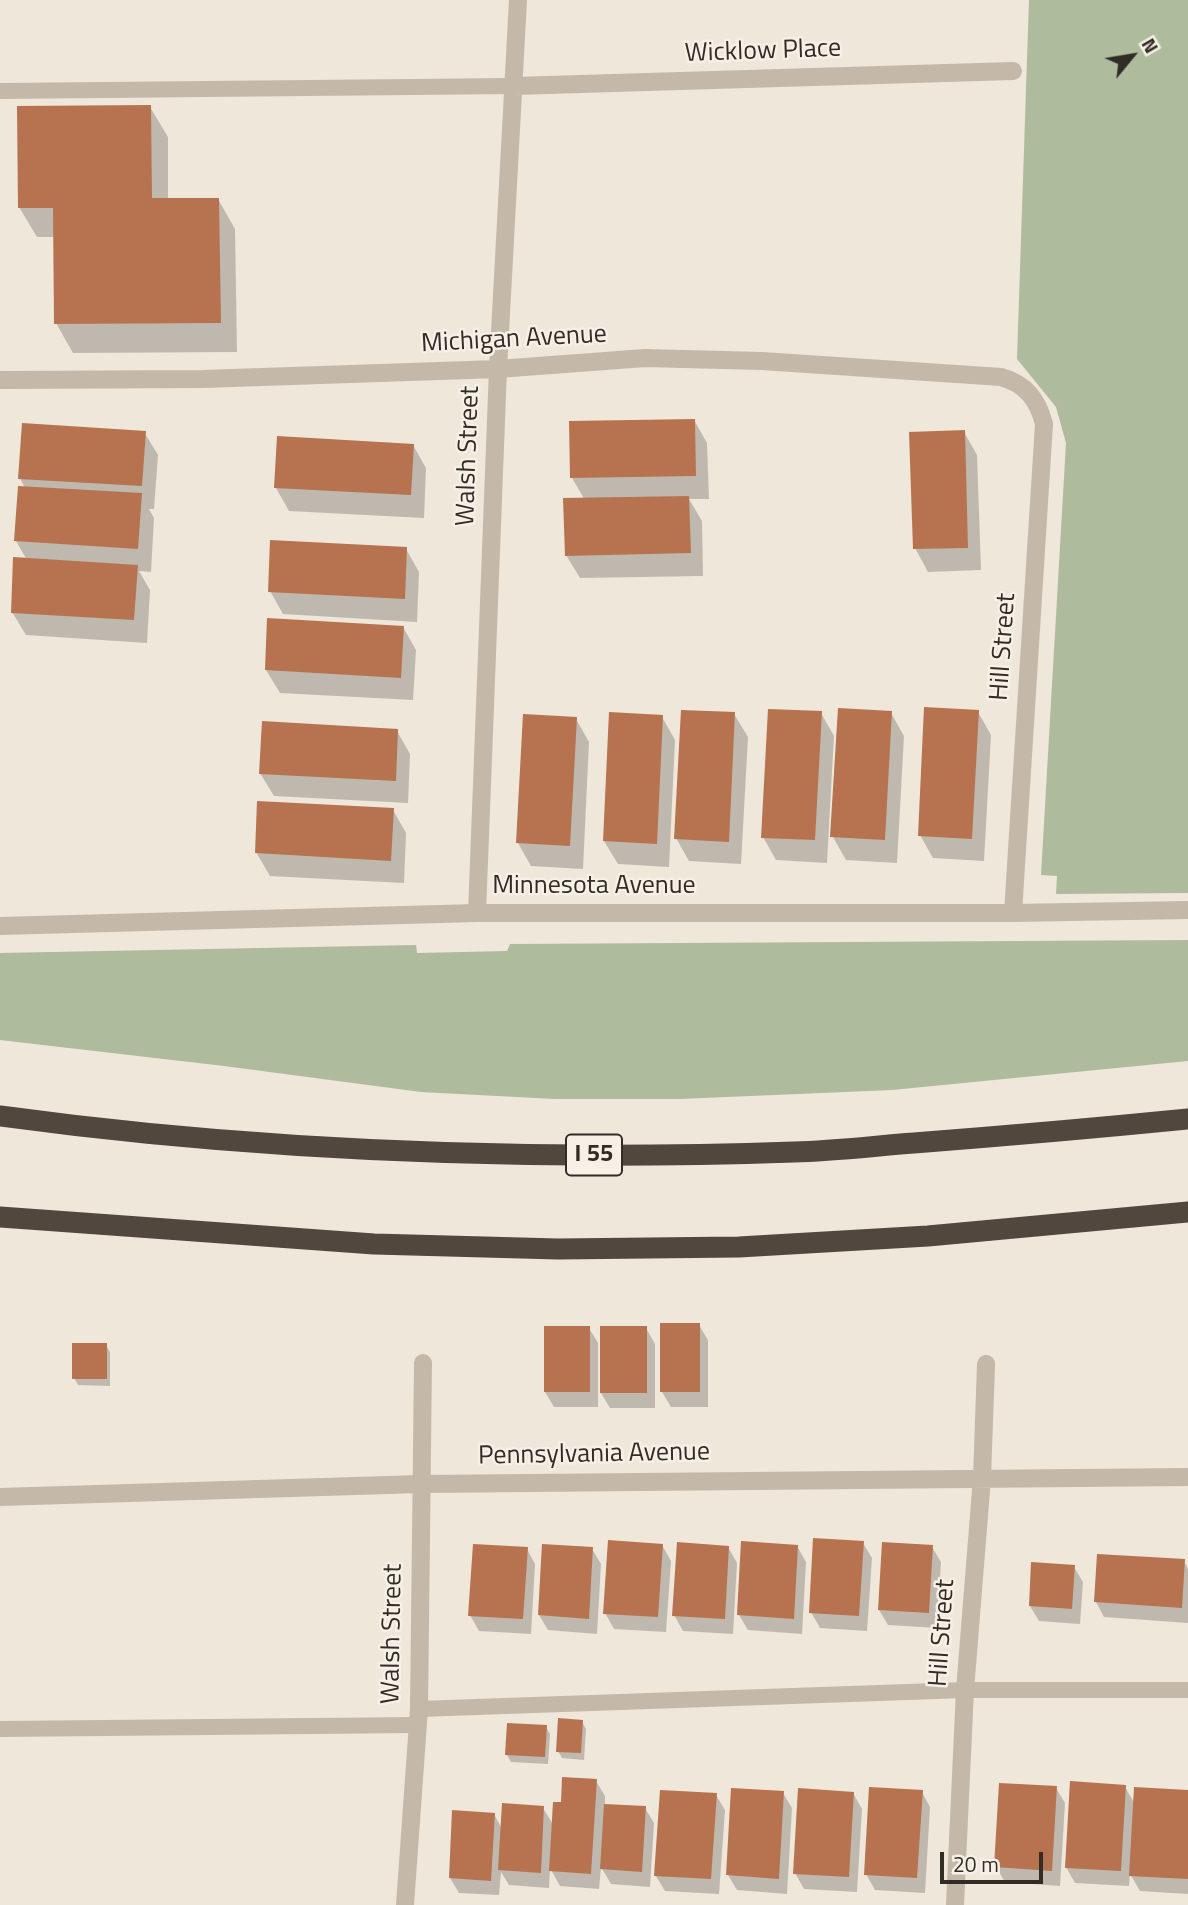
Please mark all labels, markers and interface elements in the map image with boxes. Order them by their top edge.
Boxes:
north arrow [1097,21,1167,91]
text: N [1135,32,1166,58]
street label: Wicklow Place [684,34,842,70]
street label: Michigan Avenue [420,320,608,360]
street label: Walsh Street [451,385,487,527]
street label: Hill Street [985,592,1023,702]
street label: Minnesota Avenue [492,871,696,903]
road number: I 55 [566,1134,622,1176]
street label: Pennsylvania Avenue [478,1437,710,1473]
street label: Walsh Street [376,1563,410,1705]
street label: Hill Street [924,1578,962,1688]
scale bar [943,1839,1046,1883]
text: 20 m [953,1848,999,1880]

